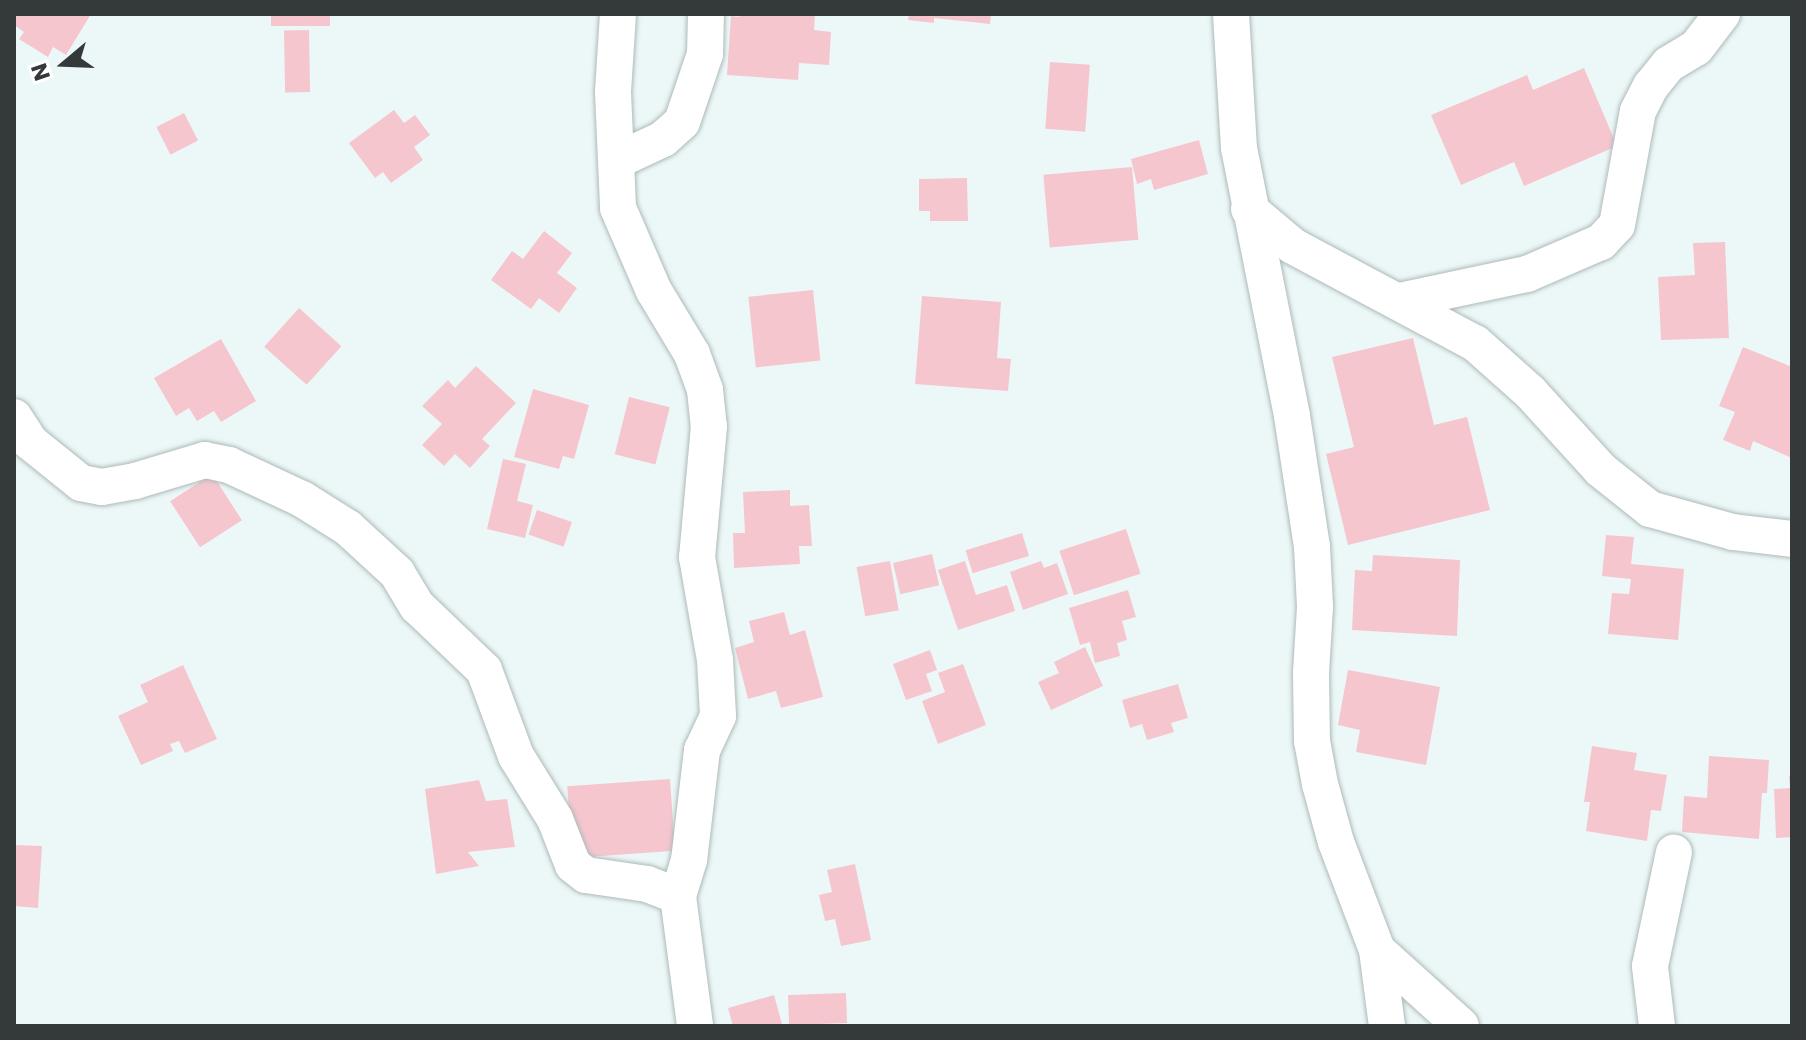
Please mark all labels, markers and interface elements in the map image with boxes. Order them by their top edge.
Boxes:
north arrow [24,24,104,104]
text: N [23,59,58,85]

